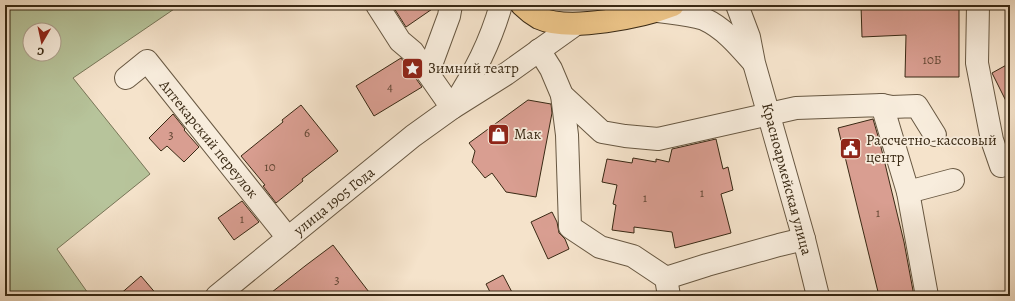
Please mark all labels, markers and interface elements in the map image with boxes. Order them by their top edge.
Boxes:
north arrow [22,22,62,62]
text: С [36,43,45,59]
house number: 10Б [922,51,942,68]
place icon: Зимний театр [400,55,426,81]
place label: Зимний театр [428,58,519,78]
street label: Аптекарский переулок [154,75,263,203]
house number: 4 [387,78,393,95]
street label: Красноармейская улица [757,101,817,257]
shop icon: Мак [485,121,511,147]
house number: 6 [304,124,310,141]
place label: Мак [514,124,541,144]
house number: 3 [168,126,174,143]
place label: Рассчетно-кассовый центр [866,130,997,167]
public building icon: Рассчетно-кассовый центр [838,136,864,162]
house number: 10 [264,158,276,175]
street label: улица 1905 Года [289,162,379,241]
house number: 1 [700,184,705,201]
house number: 1 [643,189,648,206]
house number: 1 [876,204,881,221]
house number: 1 [240,210,245,227]
house number: 3 [334,271,340,288]

